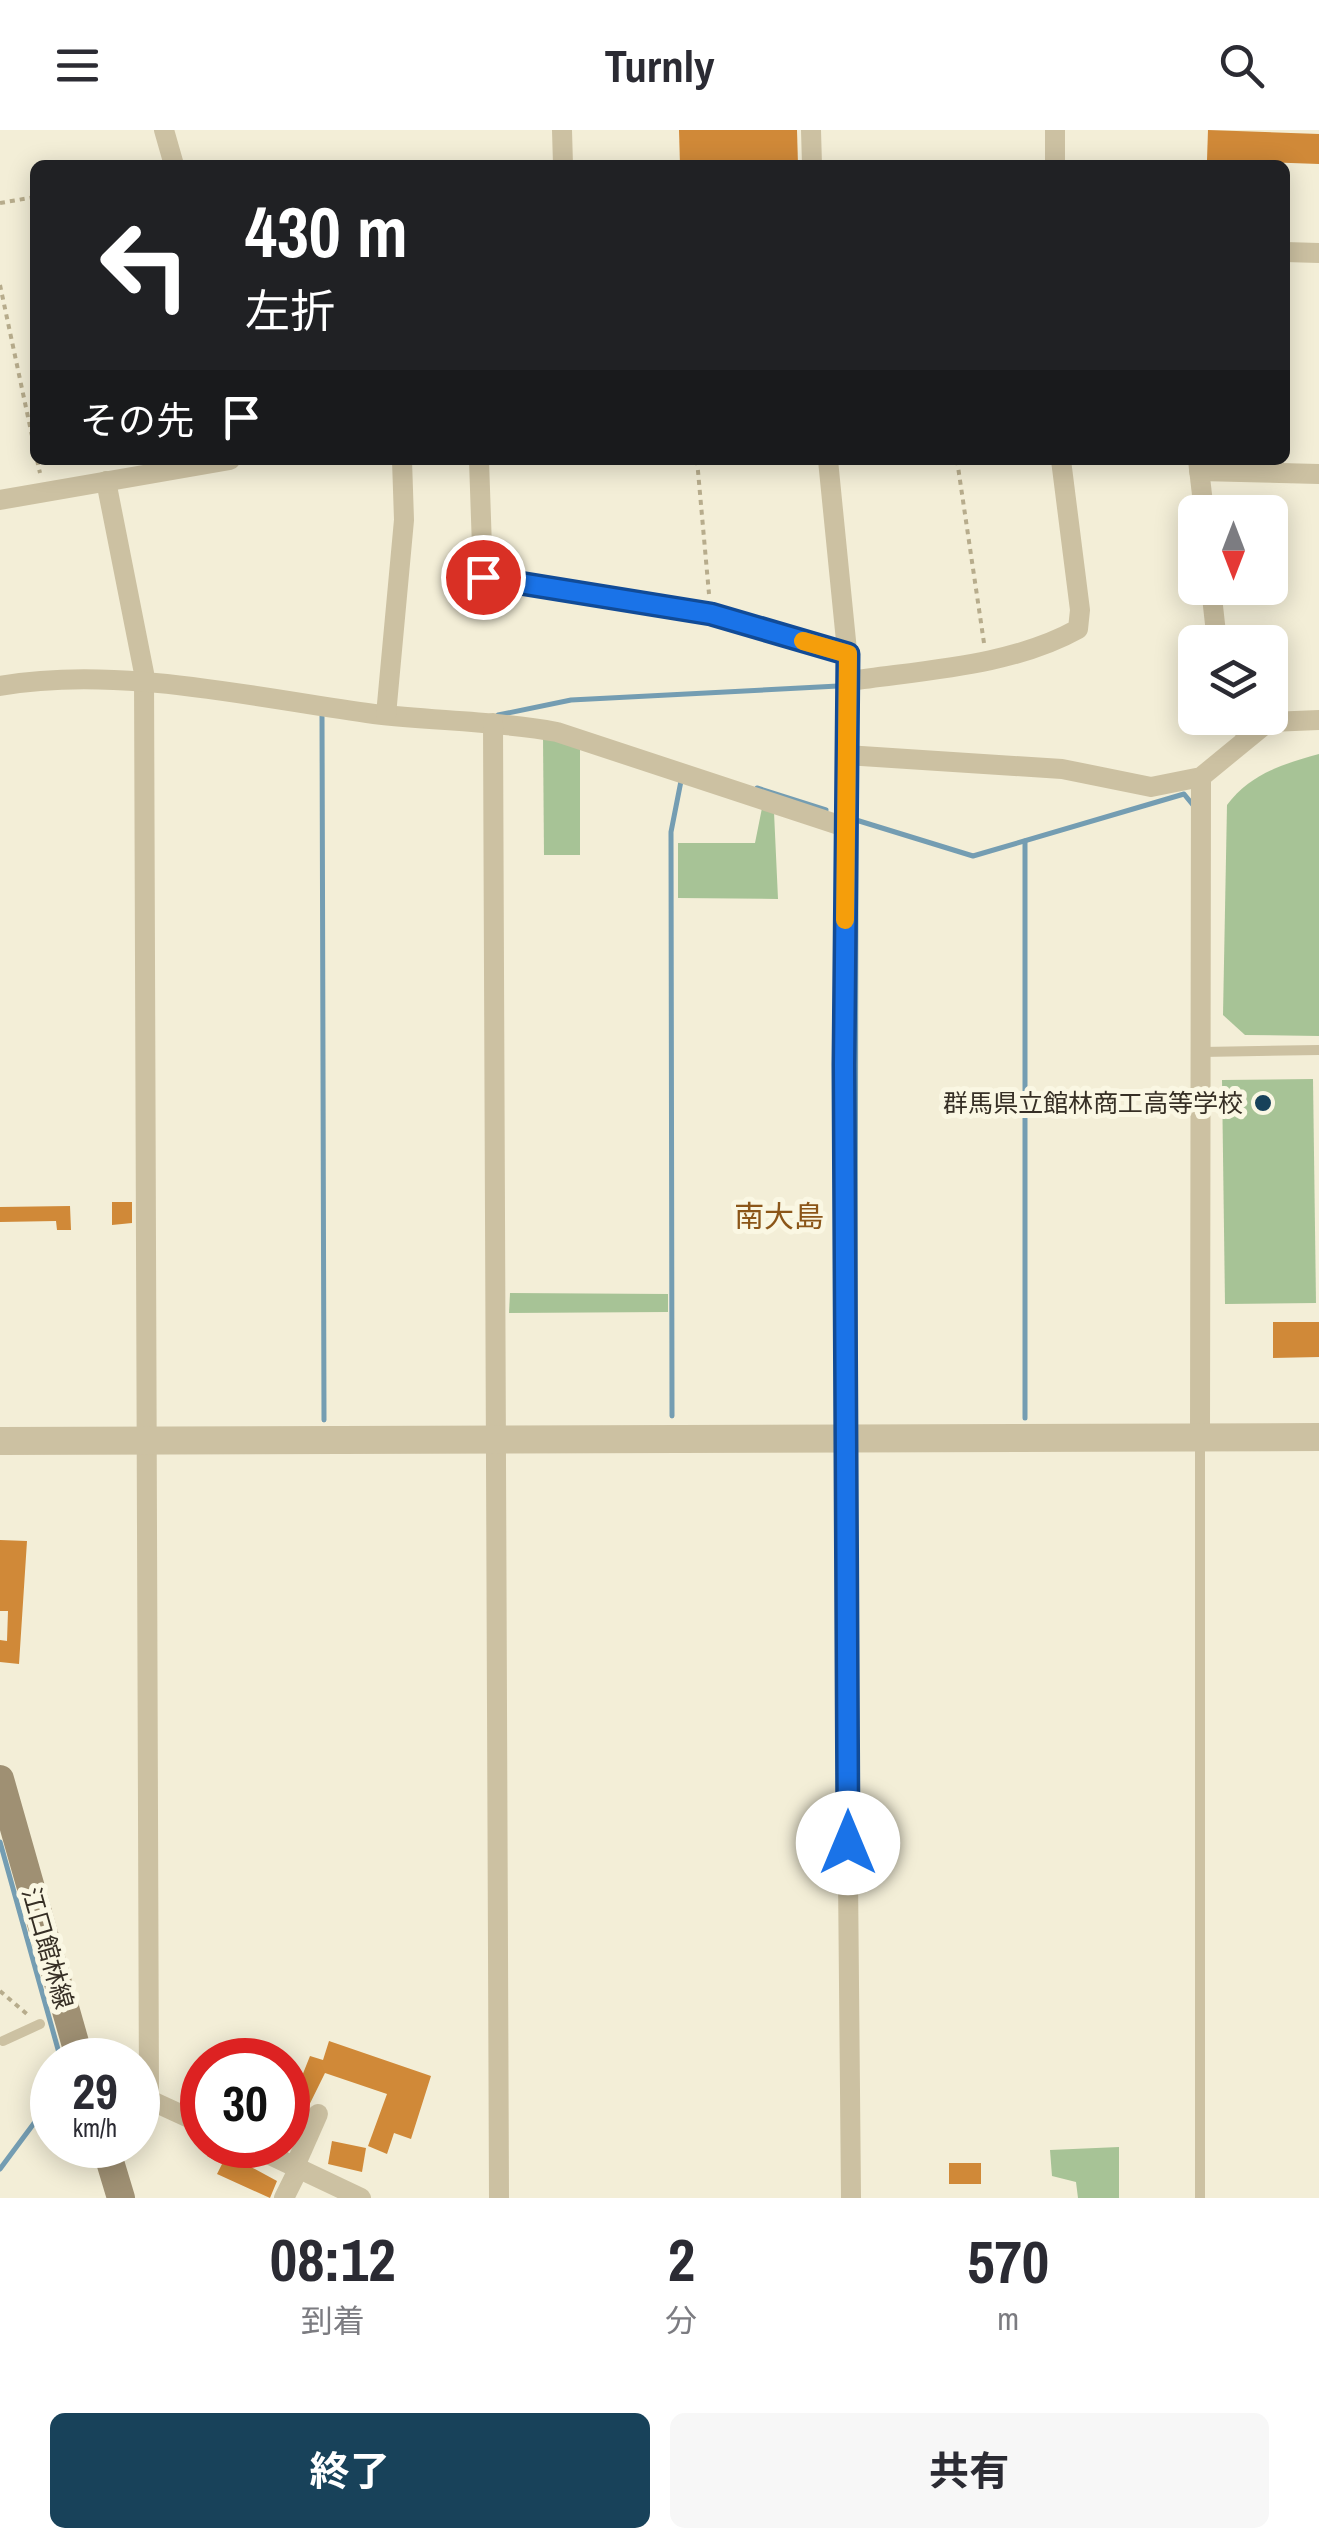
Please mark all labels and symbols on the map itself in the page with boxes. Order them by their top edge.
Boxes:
north arrow [1178,495,1288,605]
pin [441,535,526,620]
place label: 群馬県立館林商工高等学校 [943,1086,1243,1120]
marker: 群馬県立館林商工高等学校 [1252,1092,1274,1114]
district label: 南大島 [734,1196,824,1236]
position arrow [796,1791,900,1895]
street label: 江口館林線 [14,1883,82,2013]
speed limit sign: 30 [180,2038,310,2168]

